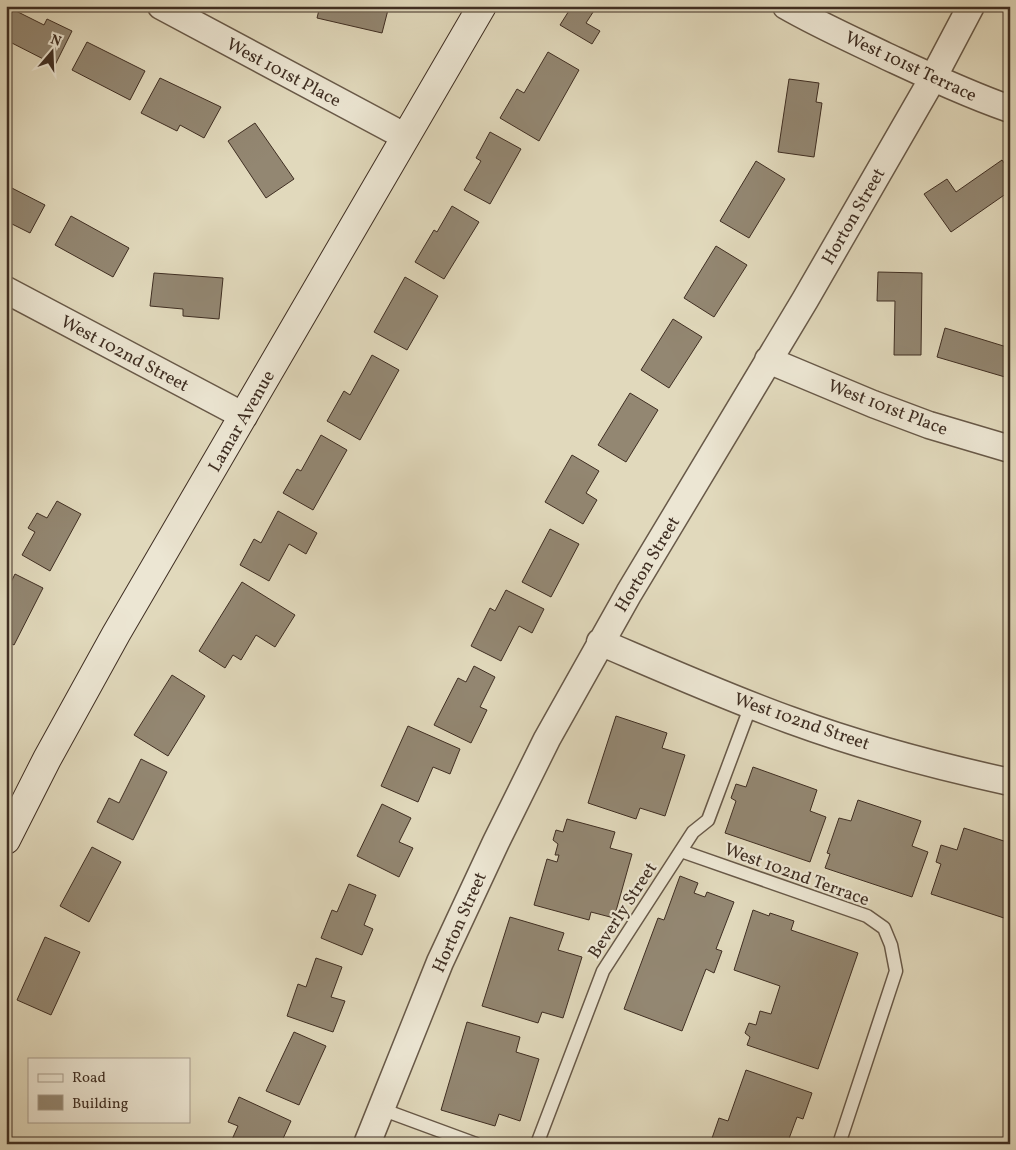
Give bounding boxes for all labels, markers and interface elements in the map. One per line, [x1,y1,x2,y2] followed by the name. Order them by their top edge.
[840,26,980,109] street label: West 101st Terrace
[28,28,78,78] north arrow
[48,30,64,52] text: N
[222,33,345,114] street label: West 101st Place
[816,164,892,270] street label: Horton Street
[56,310,193,399] street label: West 102nd Street
[203,366,282,477] street label: Lamar Avenue
[824,374,951,443] street label: West 101st Place
[610,512,687,617] street label: Horton Street
[730,687,873,757] street label: West 102nd Street
[721,838,872,913] street label: West 102nd Terrace
[583,858,664,964] street label: Beverly Street
[427,868,494,977] street label: Horton Street
[28,1058,190,1122] legend
[72,1068,106,1089] text: Road
[72,1094,129,1115] text: Building

